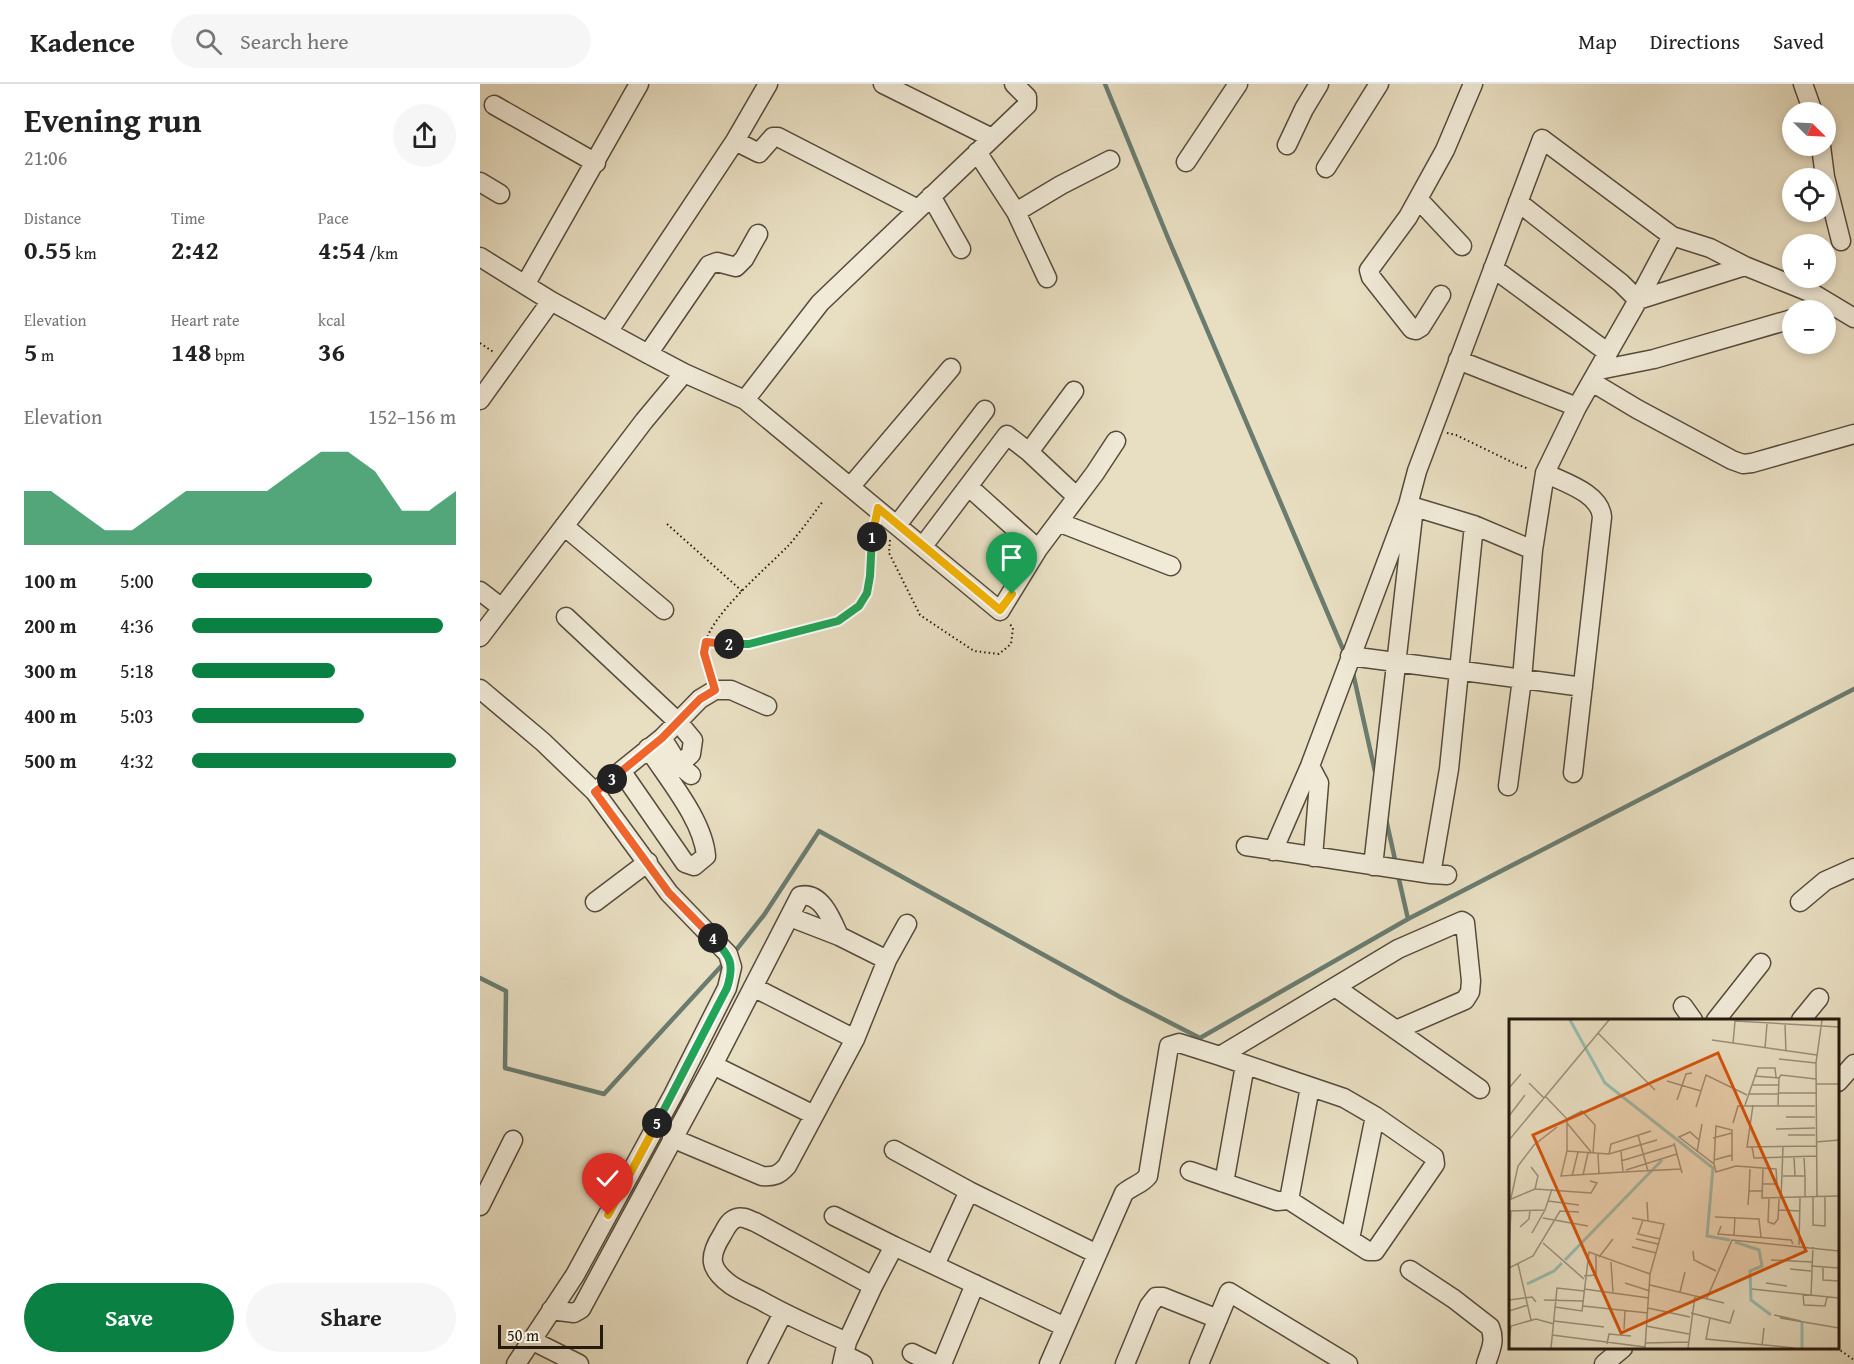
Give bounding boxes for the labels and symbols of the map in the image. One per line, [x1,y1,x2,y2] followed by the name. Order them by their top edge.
[1782,102,1836,156] north arrow
[857,522,887,552] pin: 1
[986,532,1037,594] pin
[714,629,744,659] pin: 2
[597,764,627,794] pin: 3
[698,923,728,953] pin: 4
[1509,1019,1839,1349] inset map
[642,1108,672,1138] pin: 5
[582,1153,633,1215] pin
[498,1322,603,1350] scale bar

